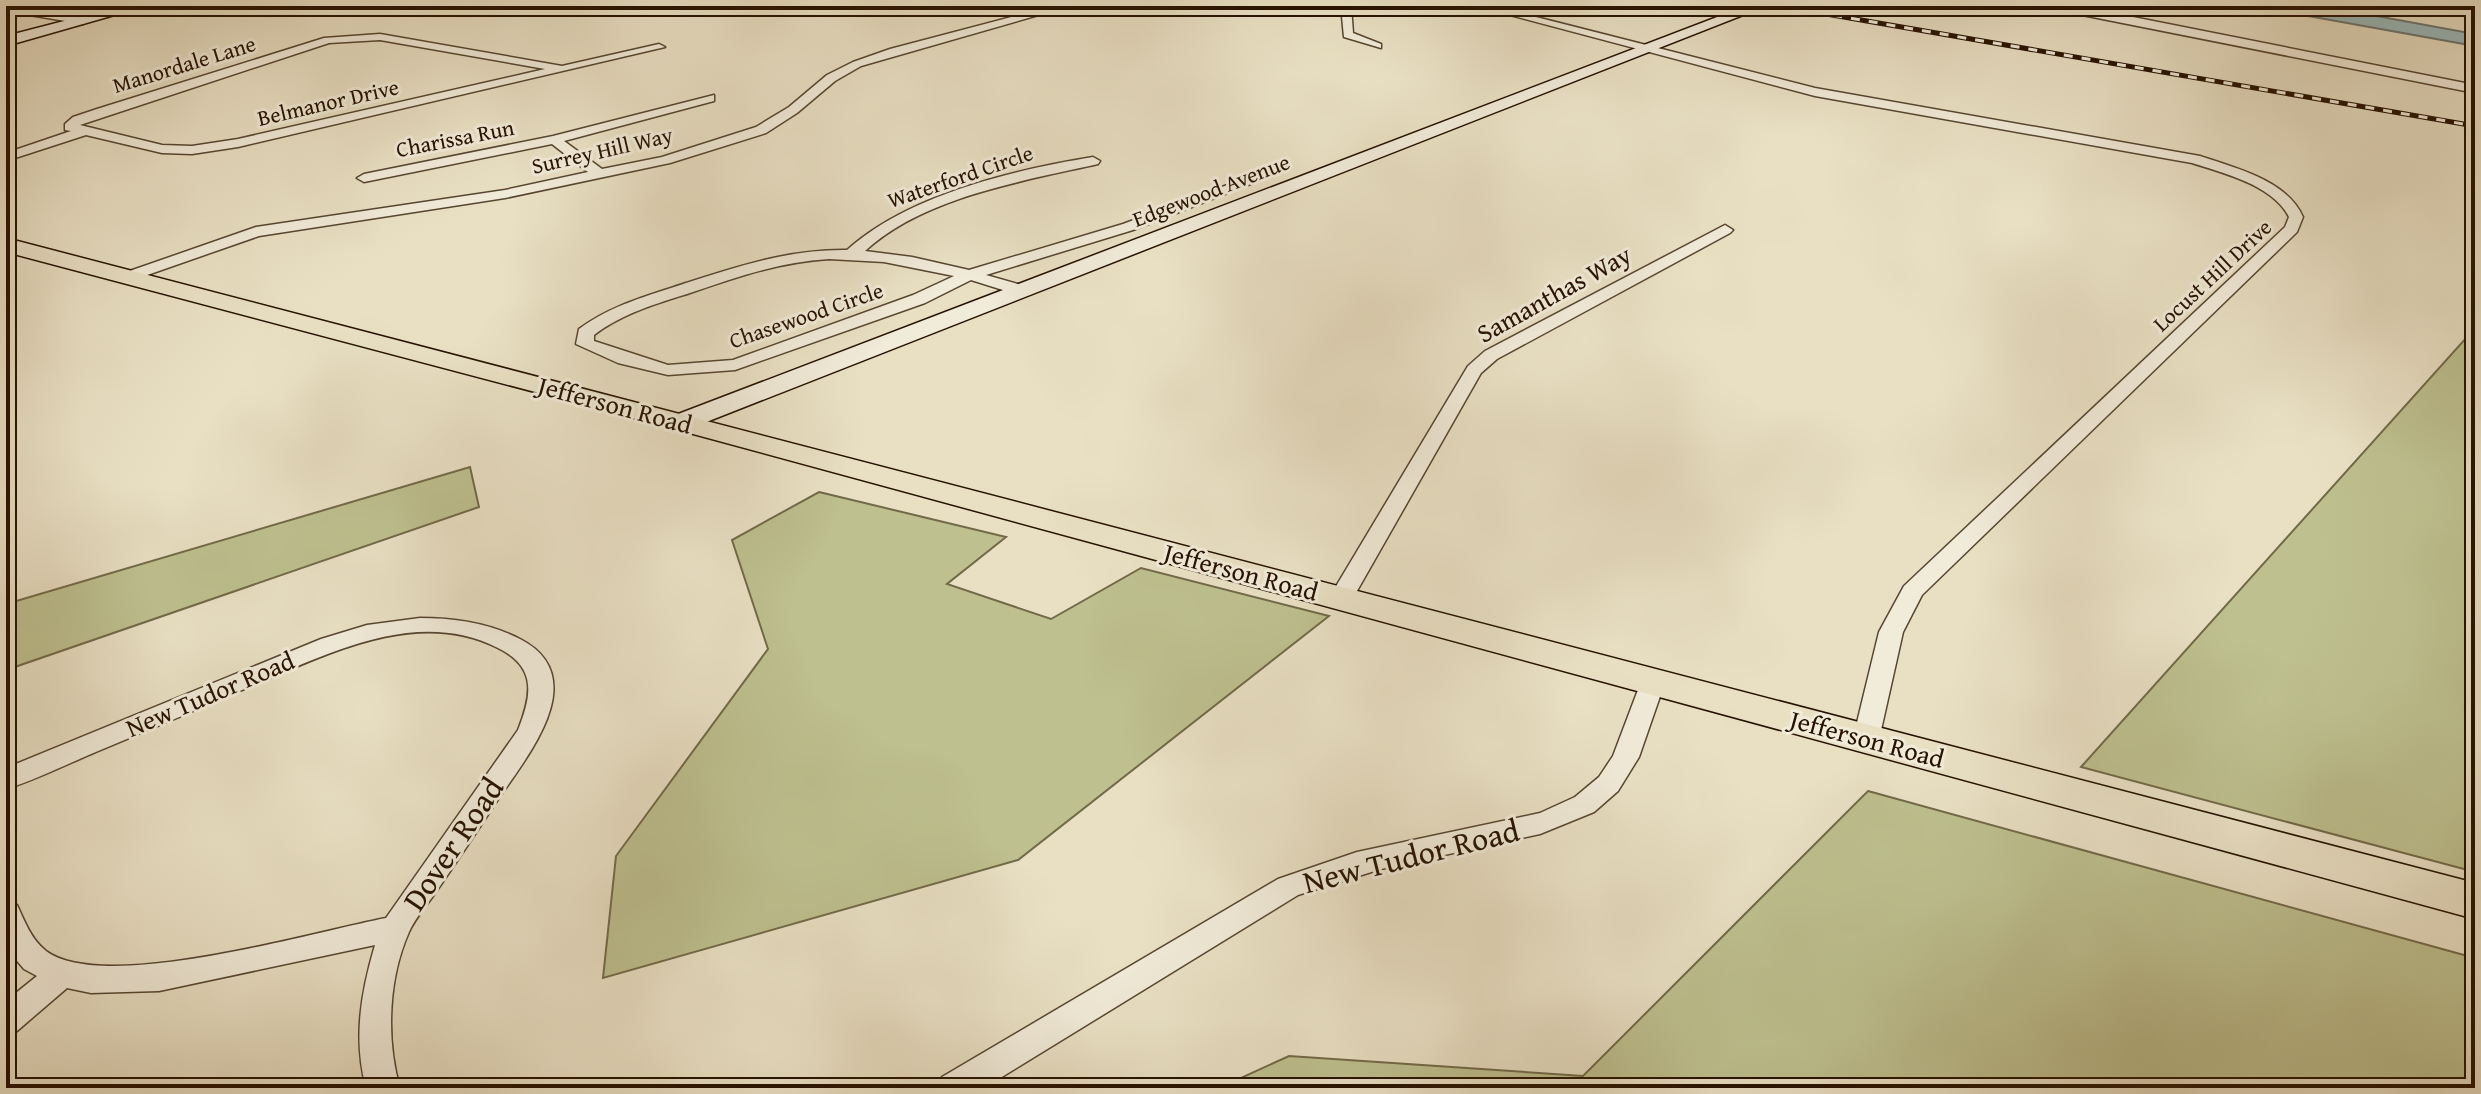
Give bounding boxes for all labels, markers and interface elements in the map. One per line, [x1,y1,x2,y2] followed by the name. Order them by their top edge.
[108,27,260,101] street label: Manordale Lane
[254,70,402,134] street label: Belmanor Drive
[393,111,517,165] street label: Charissa Run
[528,118,676,182] street label: Surrey Hill Way
[883,136,1037,216] street label: Waterford Circle
[1128,145,1294,235] street label: Edgewood Avenue
[2145,211,2279,339] street label: Locust Hill Drive
[1469,235,1638,352] street label: Samanthas Way
[725,274,887,356] street label: Chasewood Circle
[531,364,697,444] street label: Jefferson Road
[1157,531,1323,611] street label: Jefferson Road
[119,640,300,747] street label: New Tudor Road
[1783,698,1949,778] street label: Jefferson Road
[390,767,515,920] street label: Dover Road
[1298,806,1524,905] street label: New Tudor Road

